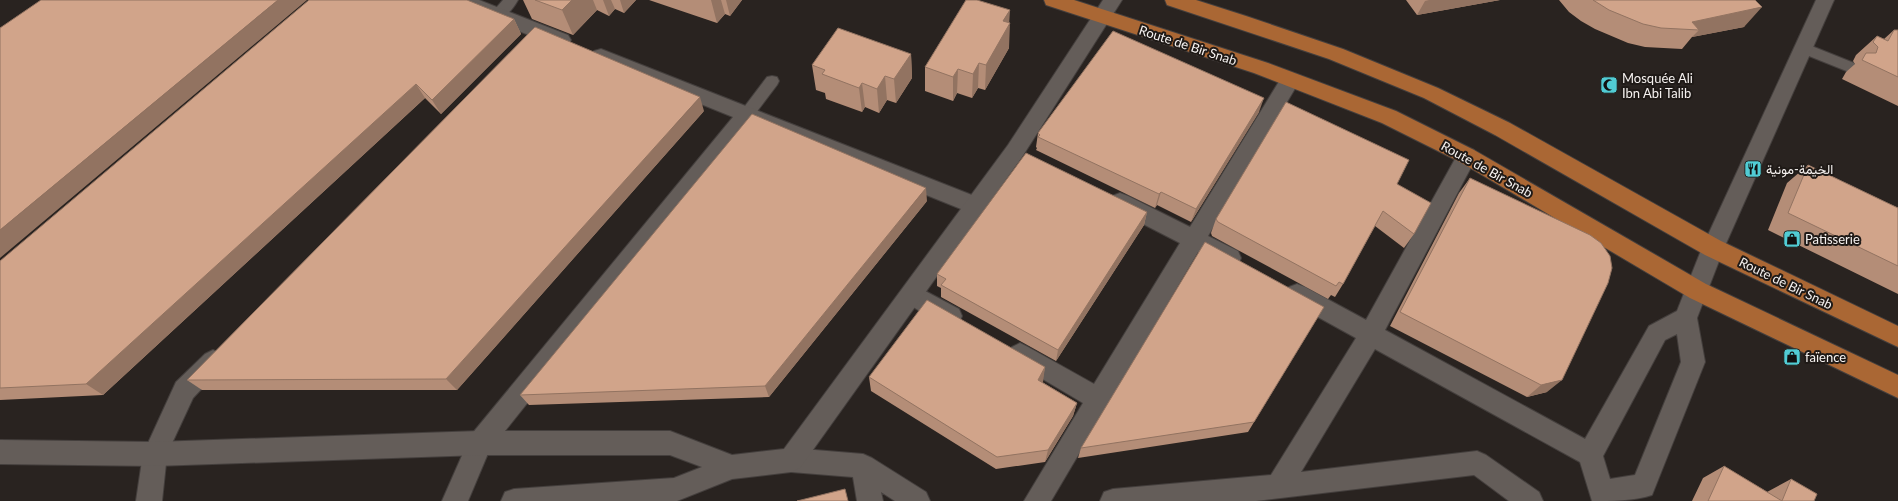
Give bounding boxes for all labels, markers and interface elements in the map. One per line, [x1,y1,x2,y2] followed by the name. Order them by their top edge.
[1137,22,1239,68] street label: Route de Bir Snab
[1622,70,1693,101] place label: Mosquée Ali Ibn Abi Talib
[1599,75,1619,95] mosque icon: Mosquée Ali Ibn Abi Talib
[1439,137,1535,201] street label: Route de Bir Snab
[1743,159,1763,179] restaurant icon: الخيمة-مونية
[1766,161,1833,178] place label: الخيمة-مونية
[1782,229,1802,249] shop icon: Patisserie
[1805,231,1860,247] place label: Patisserie
[1737,254,1835,312] street label: Route de Bir Snab
[1782,347,1802,367] shop icon: faïence
[1805,349,1846,365] place label: faïence

